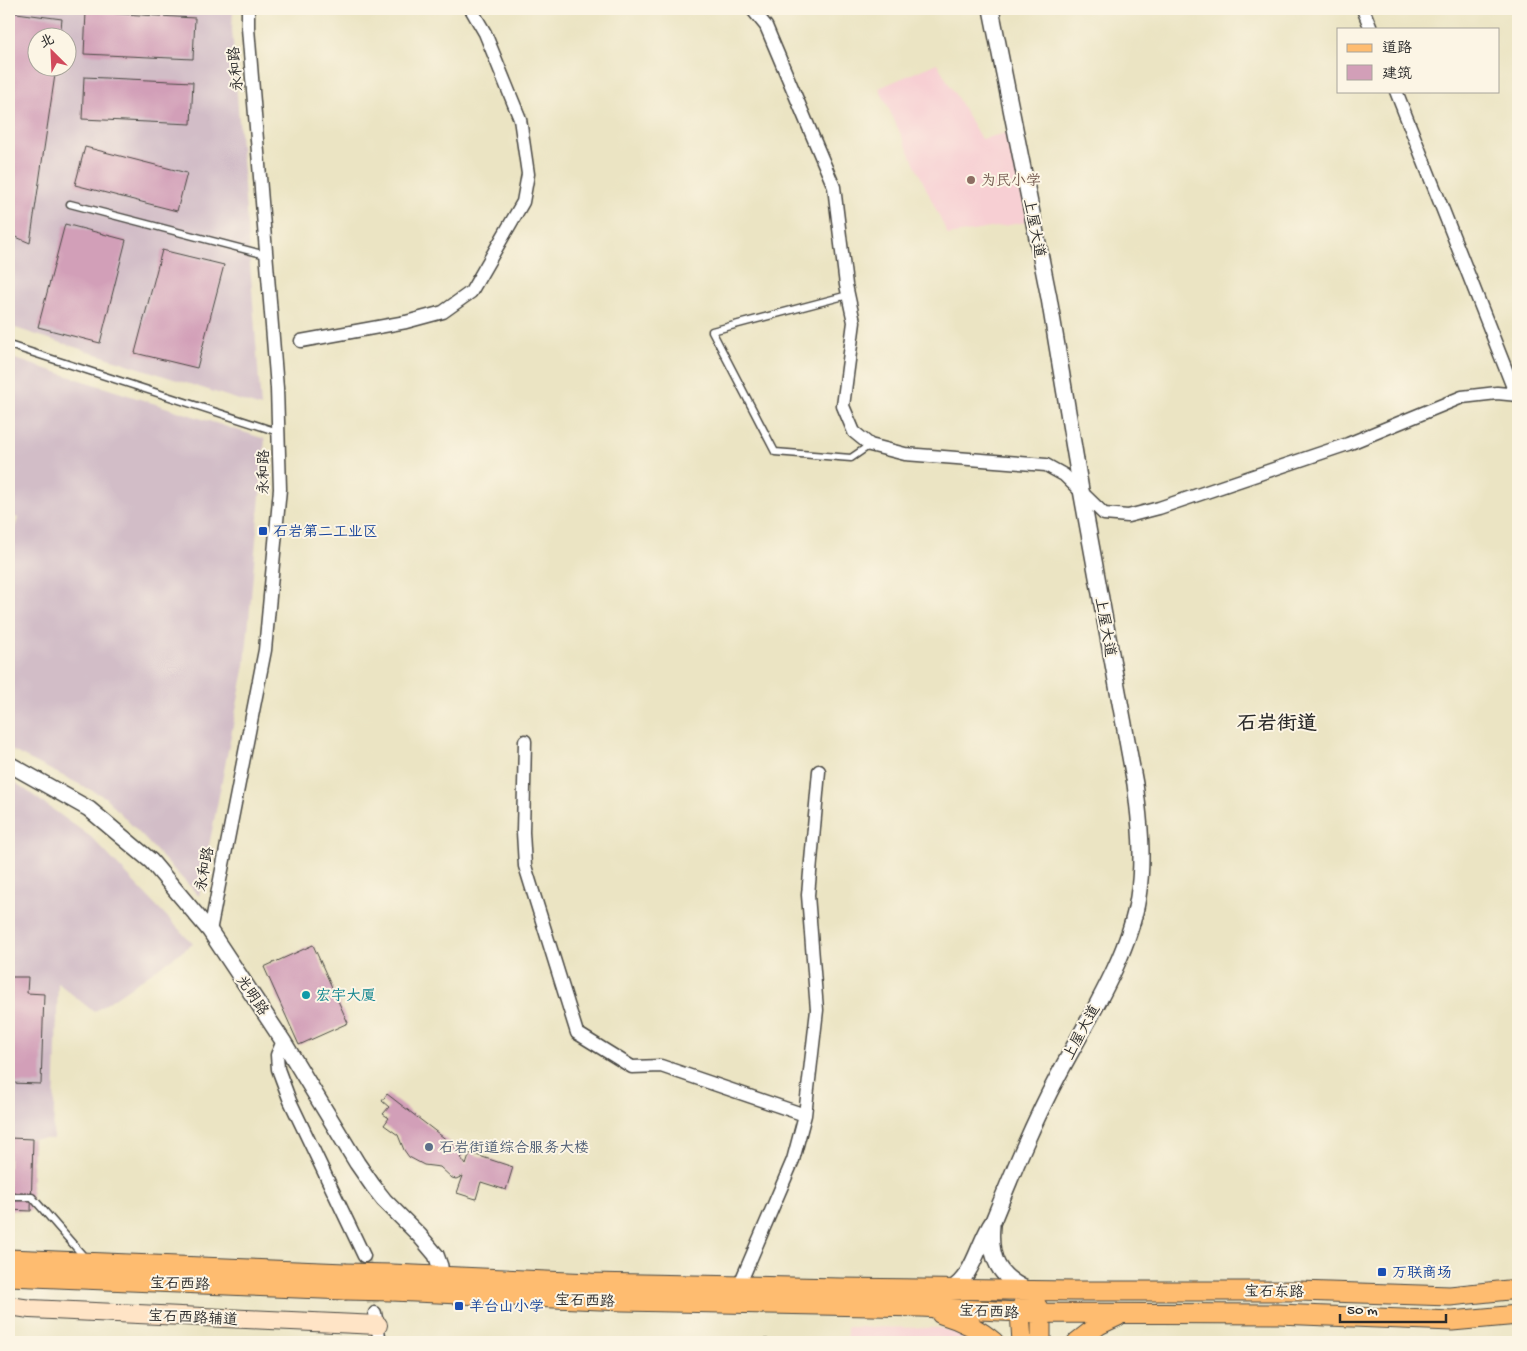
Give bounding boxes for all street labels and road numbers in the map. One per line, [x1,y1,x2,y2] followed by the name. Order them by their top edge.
[226,46,248,92] street label: 永和路
[1018,197,1048,260] street label: 上屋大道
[256,449,274,495] street label: 永和路
[1090,596,1118,658] street label: 上屋大道
[193,846,219,893] street label: 永和路
[231,972,271,1020] street label: 光明路
[1061,1002,1105,1064] street label: 上屋大道
[150,1275,210,1295] street label: 宝石西路
[1244,1283,1304,1303] street label: 宝石东路
[555,1292,615,1312] street label: 宝石西路
[958,1302,1019,1324] street label: 宝石西路
[147,1308,238,1330] street label: 宝石西路辅道

